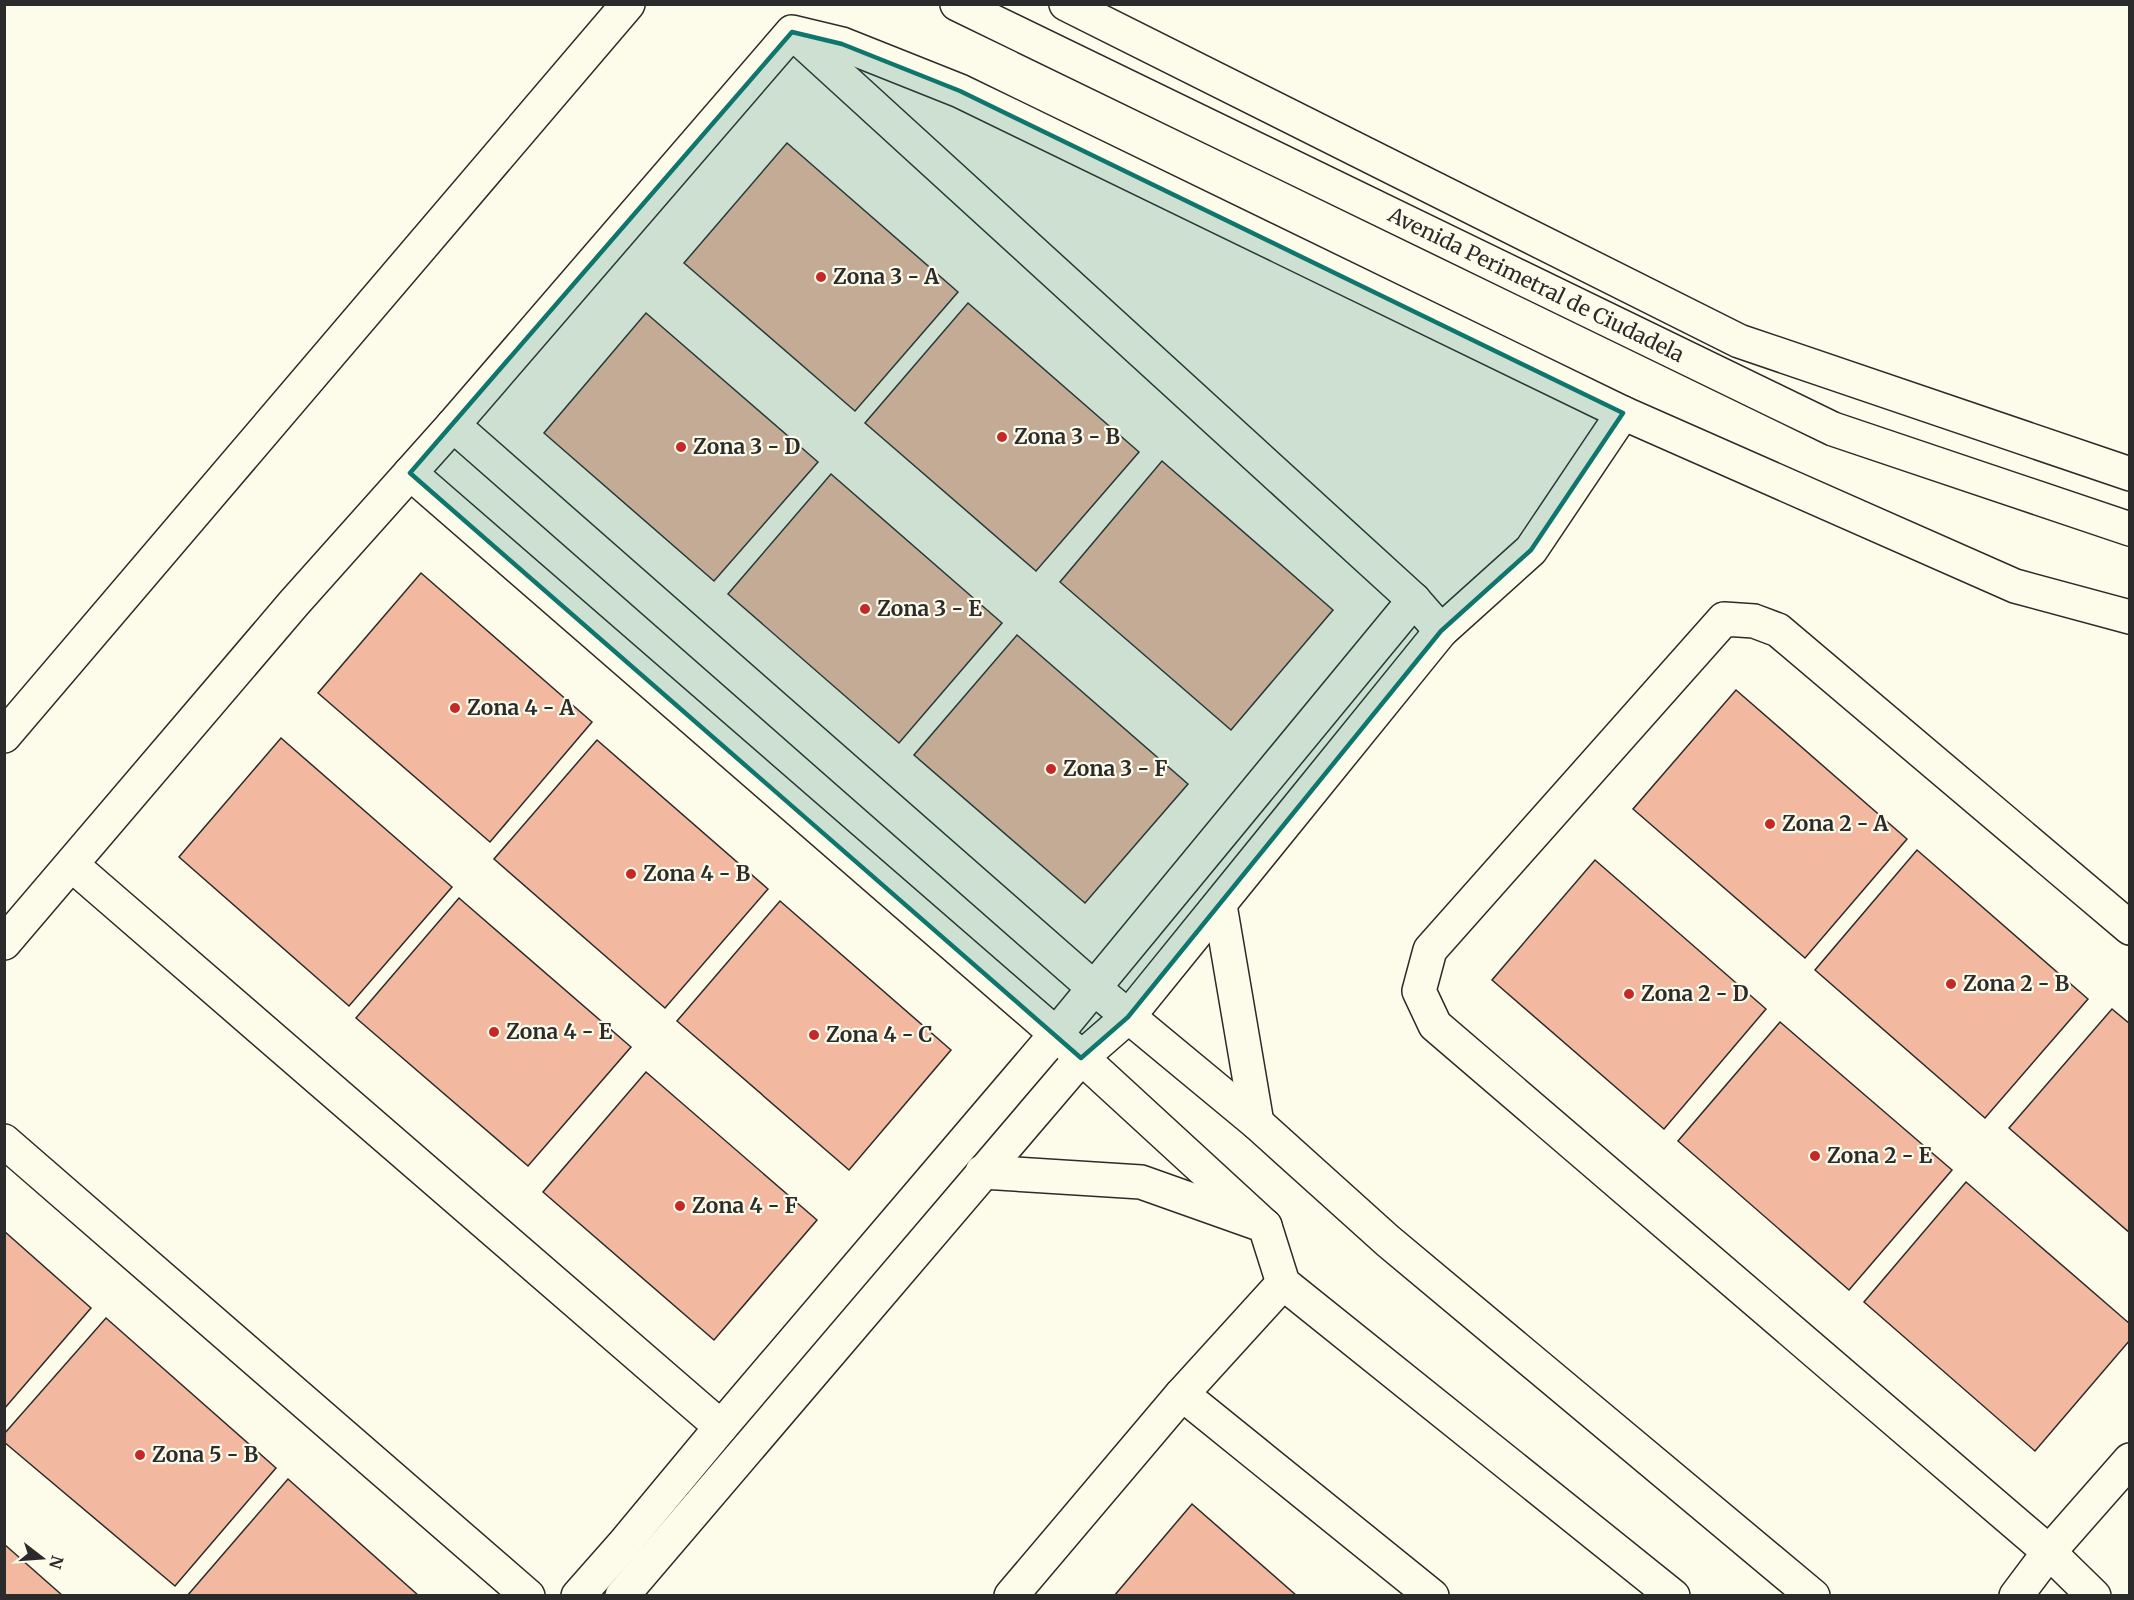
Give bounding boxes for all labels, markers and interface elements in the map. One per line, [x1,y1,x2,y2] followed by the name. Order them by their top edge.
[1383,201,1689,368] street label: Avenida Perimetral de Ciudadela
[833,263,940,290] place label: Zona 3 - A
[814,270,828,284] marker: Zona 3 - A
[1014,423,1120,450] place label: Zona 3 - B
[995,430,1009,444] marker: Zona 3 - B
[693,433,800,460] place label: Zona 3 - D
[674,440,688,454] marker: Zona 3 - D
[877,595,982,622] place label: Zona 3 - E
[858,602,872,616] marker: Zona 3 - E
[467,694,576,721] place label: Zona 4 - A
[448,701,462,715] marker: Zona 4 - A
[1063,755,1167,782] place label: Zona 3 - F
[1044,762,1058,776] marker: Zona 3 - F
[1782,810,1890,837] place label: Zona 2 - A
[1763,817,1777,831] marker: Zona 2 - A
[643,860,751,887] place label: Zona 4 - B
[624,867,638,881] marker: Zona 4 - B
[1963,970,2070,997] place label: Zona 2 - B
[1944,977,1958,991] marker: Zona 2 - B
[1641,980,1749,1007] place label: Zona 2 - D
[1622,987,1636,1001] marker: Zona 2 - D
[506,1018,613,1045] place label: Zona 4 - E
[826,1021,933,1048] place label: Zona 4 - C
[487,1025,501,1039] marker: Zona 4 - E
[807,1028,821,1042] marker: Zona 4 - C
[1827,1142,1933,1169] place label: Zona 2 - E
[1808,1149,1822,1163] marker: Zona 2 - E
[692,1192,798,1219] place label: Zona 4 - F
[673,1199,687,1213] marker: Zona 4 - F
[152,1441,259,1468] place label: Zona 5 - B
[133,1448,147,1462] marker: Zona 5 - B
[12,1528,72,1588] north arrow
[45,1553,68,1572] text: N

